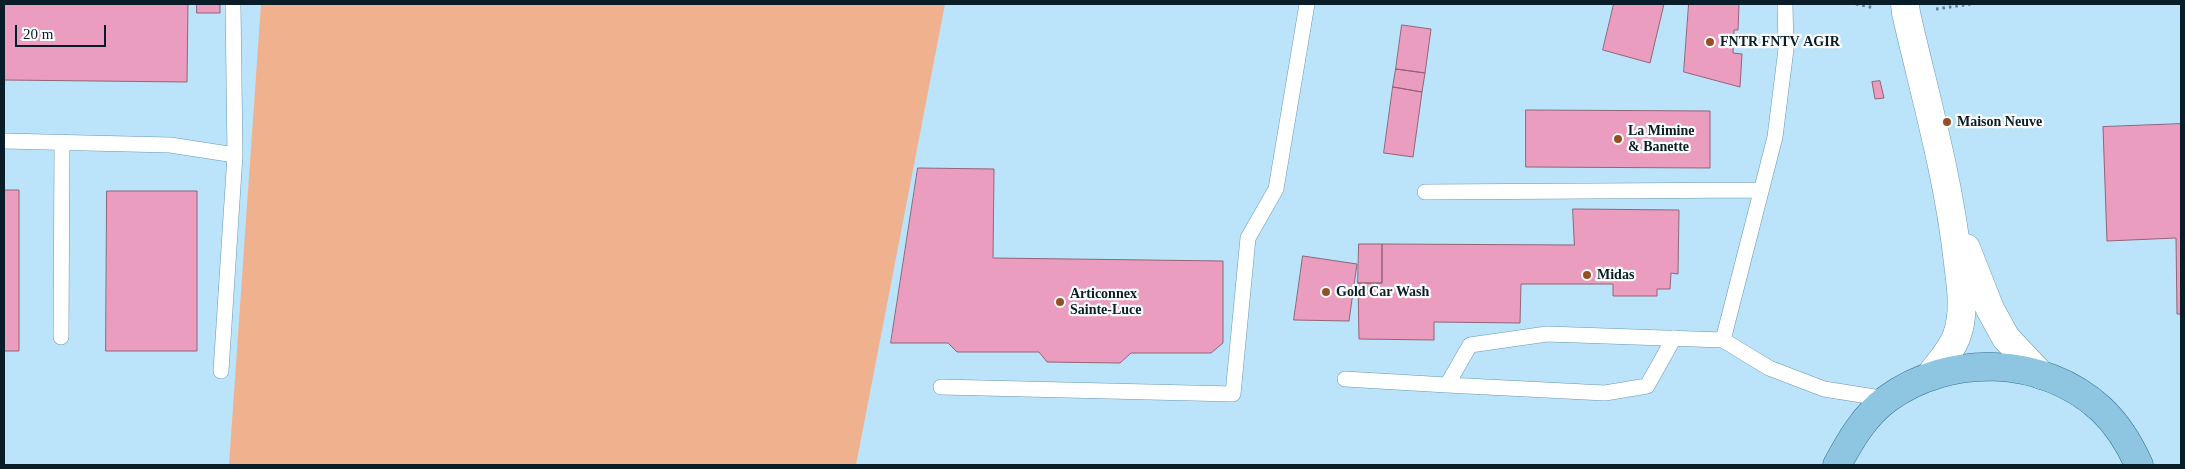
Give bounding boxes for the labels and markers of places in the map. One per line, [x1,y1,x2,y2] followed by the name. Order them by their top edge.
[1720,34,1840,50] place label: FNTR FNTV AGIR
[1704,36,1716,48] marker: FNTR FNTV AGIR
[1957,114,2042,130] place label: Maison Neuve
[1941,116,1953,128] marker: Maison Neuve
[1628,123,1694,156] place label: La Mimine & Banette
[1612,133,1624,145] marker: La Mimine & Banette
[1597,267,1634,283] place label: Midas
[1581,269,1593,281] marker: Midas
[1336,284,1429,300] place label: Gold Car Wash
[1070,286,1142,318] place label: Articonnex Sainte-Luce
[1320,286,1332,298] marker: Gold Car Wash
[1054,296,1066,308] marker: Articonnex Sainte-Luce

